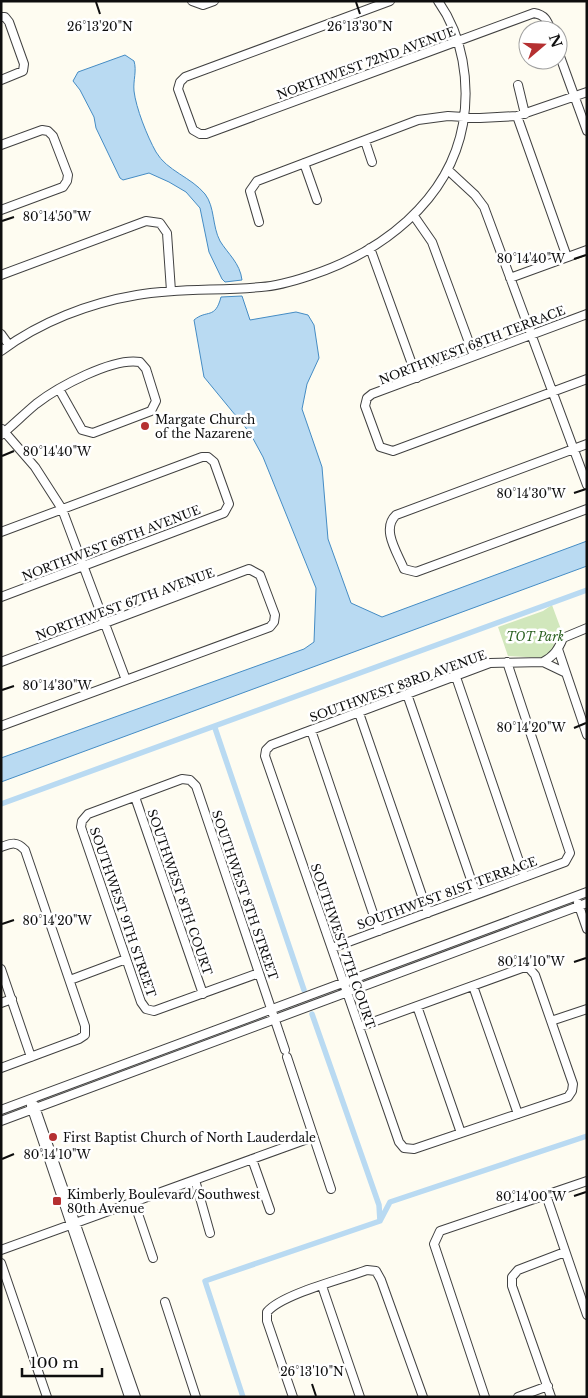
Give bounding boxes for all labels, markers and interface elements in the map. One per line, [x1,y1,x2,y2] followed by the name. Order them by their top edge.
[67,19,133,34] text: 26°13'20"N
[327,19,393,34] text: 26°13'30"N
[518,20,568,70] north arrow
[275,24,458,102] street label: NORTHWEST 72ND AVENUE
[545,32,566,50] text: N
[23,209,92,224] text: 80°14'50"W
[497,251,566,266] text: 80°14'40"W
[377,302,568,388] street label: NORTHWEST 68TH TERRACE
[155,412,255,441] place label: Margate Church of the Nazarene
[139,420,151,432] marker: Margate Church of the Nazarene
[23,444,92,459] text: 80°14'40"W
[496,486,566,501] text: 80°14'30"W
[20,502,203,584] street label: NORTHWEST 68TH AVENUE
[34,565,217,643] street label: NORTHWEST 67TH AVENUE
[506,629,564,644] park label: TOT Park
[307,647,489,725] street label: SOUTHWEST 83RD AVENUE
[22,678,92,693] text: 80°14'30"W
[496,720,566,735] text: 80°14'20"W
[144,807,216,977] street label: SOUTHWEST 8TH COURT
[209,808,281,982] street label: SOUTHWEST 8TH STREET
[87,825,159,999] street label: SOUTHWEST 9TH STREET
[355,853,539,933] street label: SOUTHWEST 81ST TERRACE
[308,861,378,1031] street label: SOUTHWEST 7TH COURT
[22,913,92,928] text: 80°14'20"W
[497,954,565,969] text: 80°14'10"W
[63,1130,316,1145] place label: First Baptist Church of North Lauderdale
[47,1131,59,1143] marker: First Baptist Church of North Lauderdale
[23,1147,91,1162] text: 80°14'10"W
[67,1187,261,1216] place label: Kimberly Boulevard/Southwest 80th Avenue
[496,1189,567,1204] text: 80°14'00"W
[51,1195,63,1207] marker: Kimberly Boulevard/Southwest 80th Avenue
[22,1346,102,1378] scale bar
[30,1353,79,1372] text: 100 m
[280,1364,344,1379] text: 26°13'10"N

